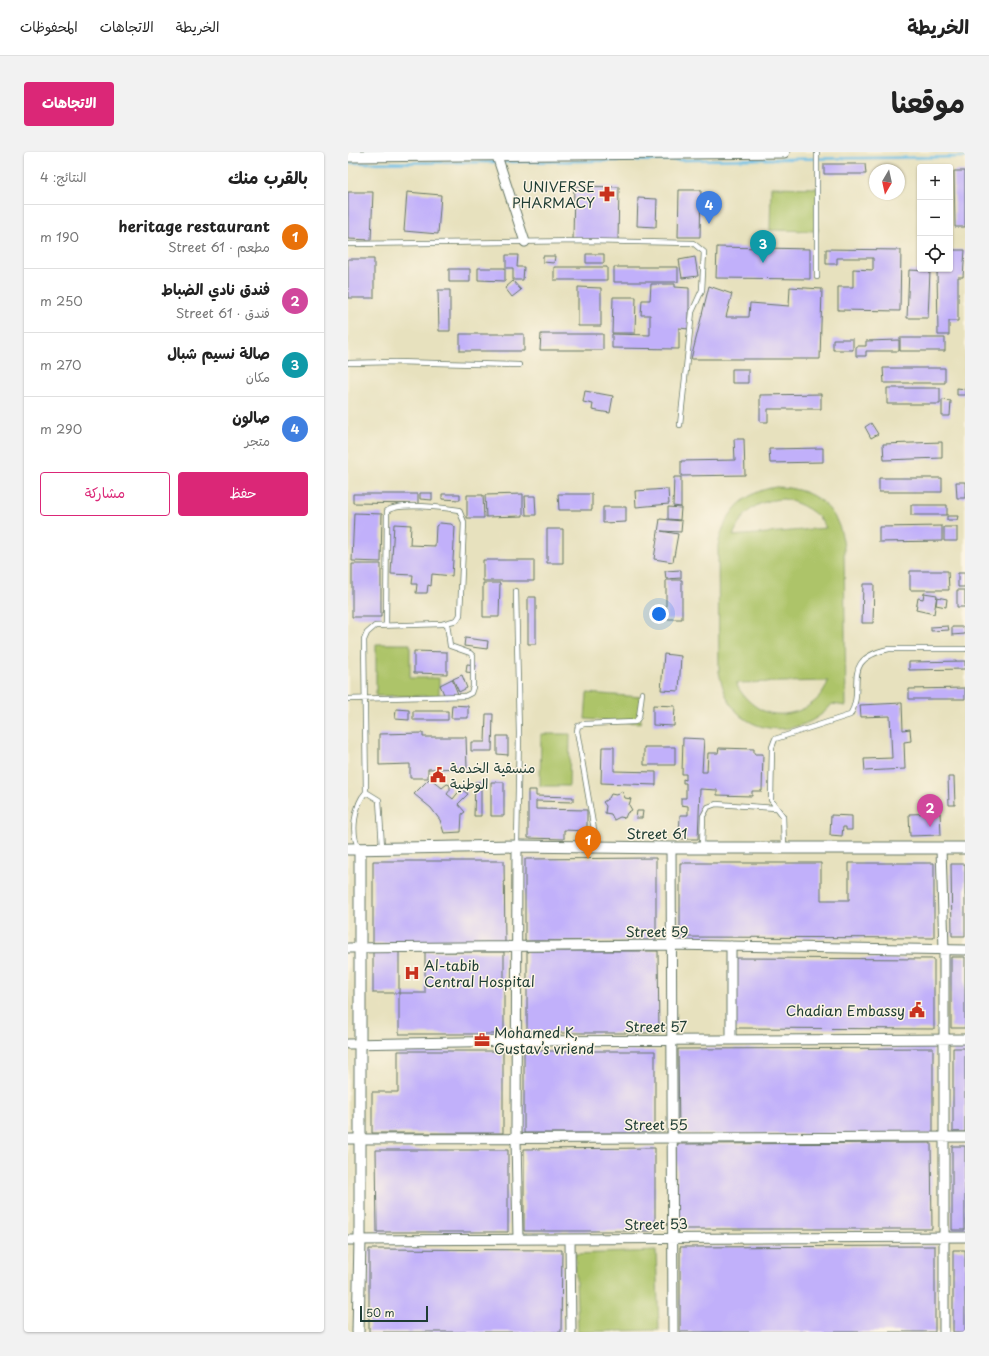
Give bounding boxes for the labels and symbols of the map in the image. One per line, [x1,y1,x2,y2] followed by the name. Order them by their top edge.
[869,164,905,200] north arrow
[512,176,595,213] place label: UNIVERSE PHARMACY
[598,185,616,203] pharmacy icon: UNIVERSE PHARMACY
[696,191,722,224] pin: 4
[750,230,776,263] pin: 3
[649,604,669,624] your location
[450,757,535,794] place label: منسقية الخدمة الوطنية
[429,766,447,784] public building icon: منسقية الخدمة الوطنية
[917,794,943,827] pin: 2
[626,823,688,844] street label: Street 61
[575,826,601,859] pin: 1
[626,921,688,942] street label: Street 59
[424,955,535,992] place label: Al-tabib Central Hospital
[403,964,421,982] hospital icon: Al-tabib Central Hospital
[786,1000,905,1021] place label: Chadian Embassy
[908,1001,926,1019] public building icon: Chadian Embassy
[625,1016,687,1037] street label: Street 57
[494,1022,594,1059] place label: Mohamed K, Gustav’s vriend
[473,1031,491,1049] office icon: Mohamed K, Gustav’s vriend
[624,1114,688,1135] street label: Street 55
[624,1213,688,1235] street label: Street 53
[360,1304,428,1323] scale bar

